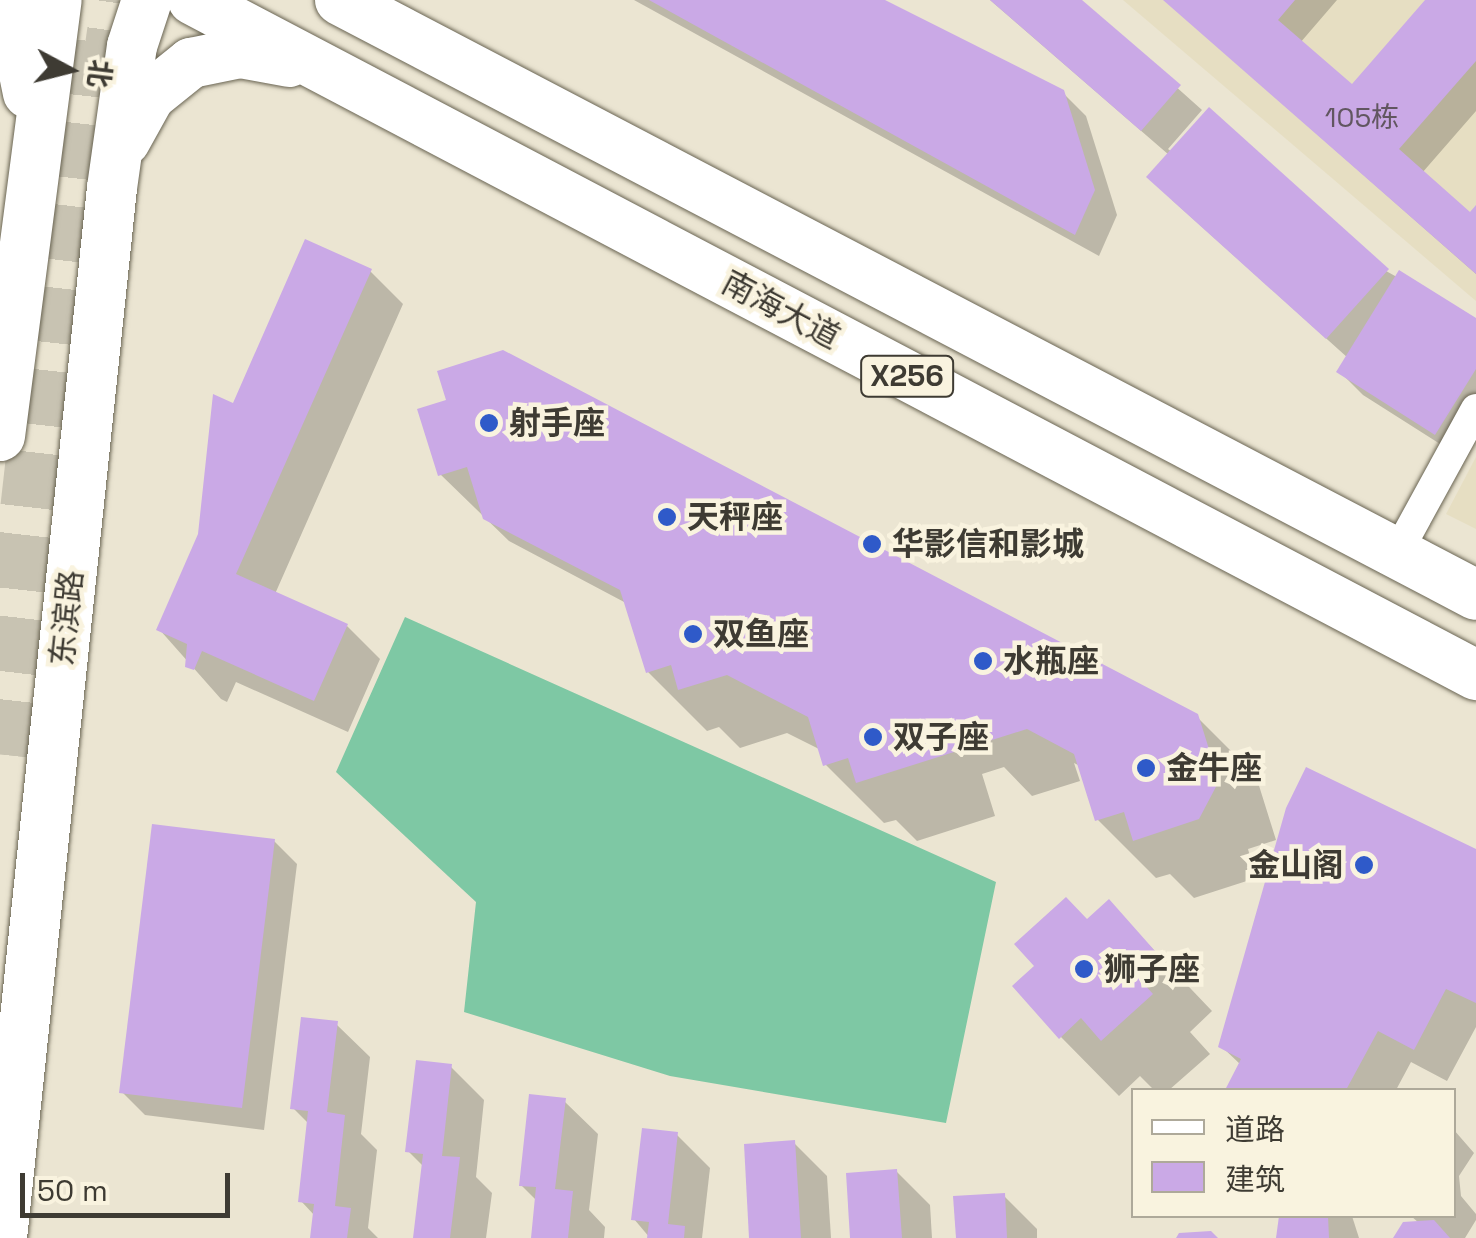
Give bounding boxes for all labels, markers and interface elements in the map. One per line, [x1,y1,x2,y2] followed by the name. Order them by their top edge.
[20,20,120,120] north arrow
[80,58,119,90] text: 北
[1325,100,1399,134] house number: 105栋
[715,263,847,357] street label: 南海大道
[860,351,954,401] road number: X256
[509,404,605,442] place label: 射手座
[478,412,500,434] marker: 射手座
[687,498,783,536] place label: 天秤座
[656,506,678,528] marker: 天秤座
[892,525,1084,563] place label: 华影信和影城
[861,533,883,555] marker: 华影信和影城
[43,568,91,668] street label: 东滨路
[713,615,809,653] place label: 双鱼座
[682,623,704,645] marker: 双鱼座
[1003,642,1099,680] place label: 水瓶座
[972,650,994,672] marker: 水瓶座
[893,718,989,756] place label: 双子座
[862,726,884,748] marker: 双子座
[1166,749,1262,787] place label: 金牛座
[1135,757,1157,779] marker: 金牛座
[1248,846,1344,884] place label: 金山阁
[1353,854,1375,876] marker: 金山阁
[1104,950,1200,988] place label: 狮子座
[1073,958,1095,980] marker: 狮子座
[1131,1088,1456,1218] legend
[1225,1110,1285,1149] text: 道路
[25,1153,235,1215] scale bar
[1225,1160,1285,1199] text: 建筑
[37,1171,108,1210] text: 50 m

